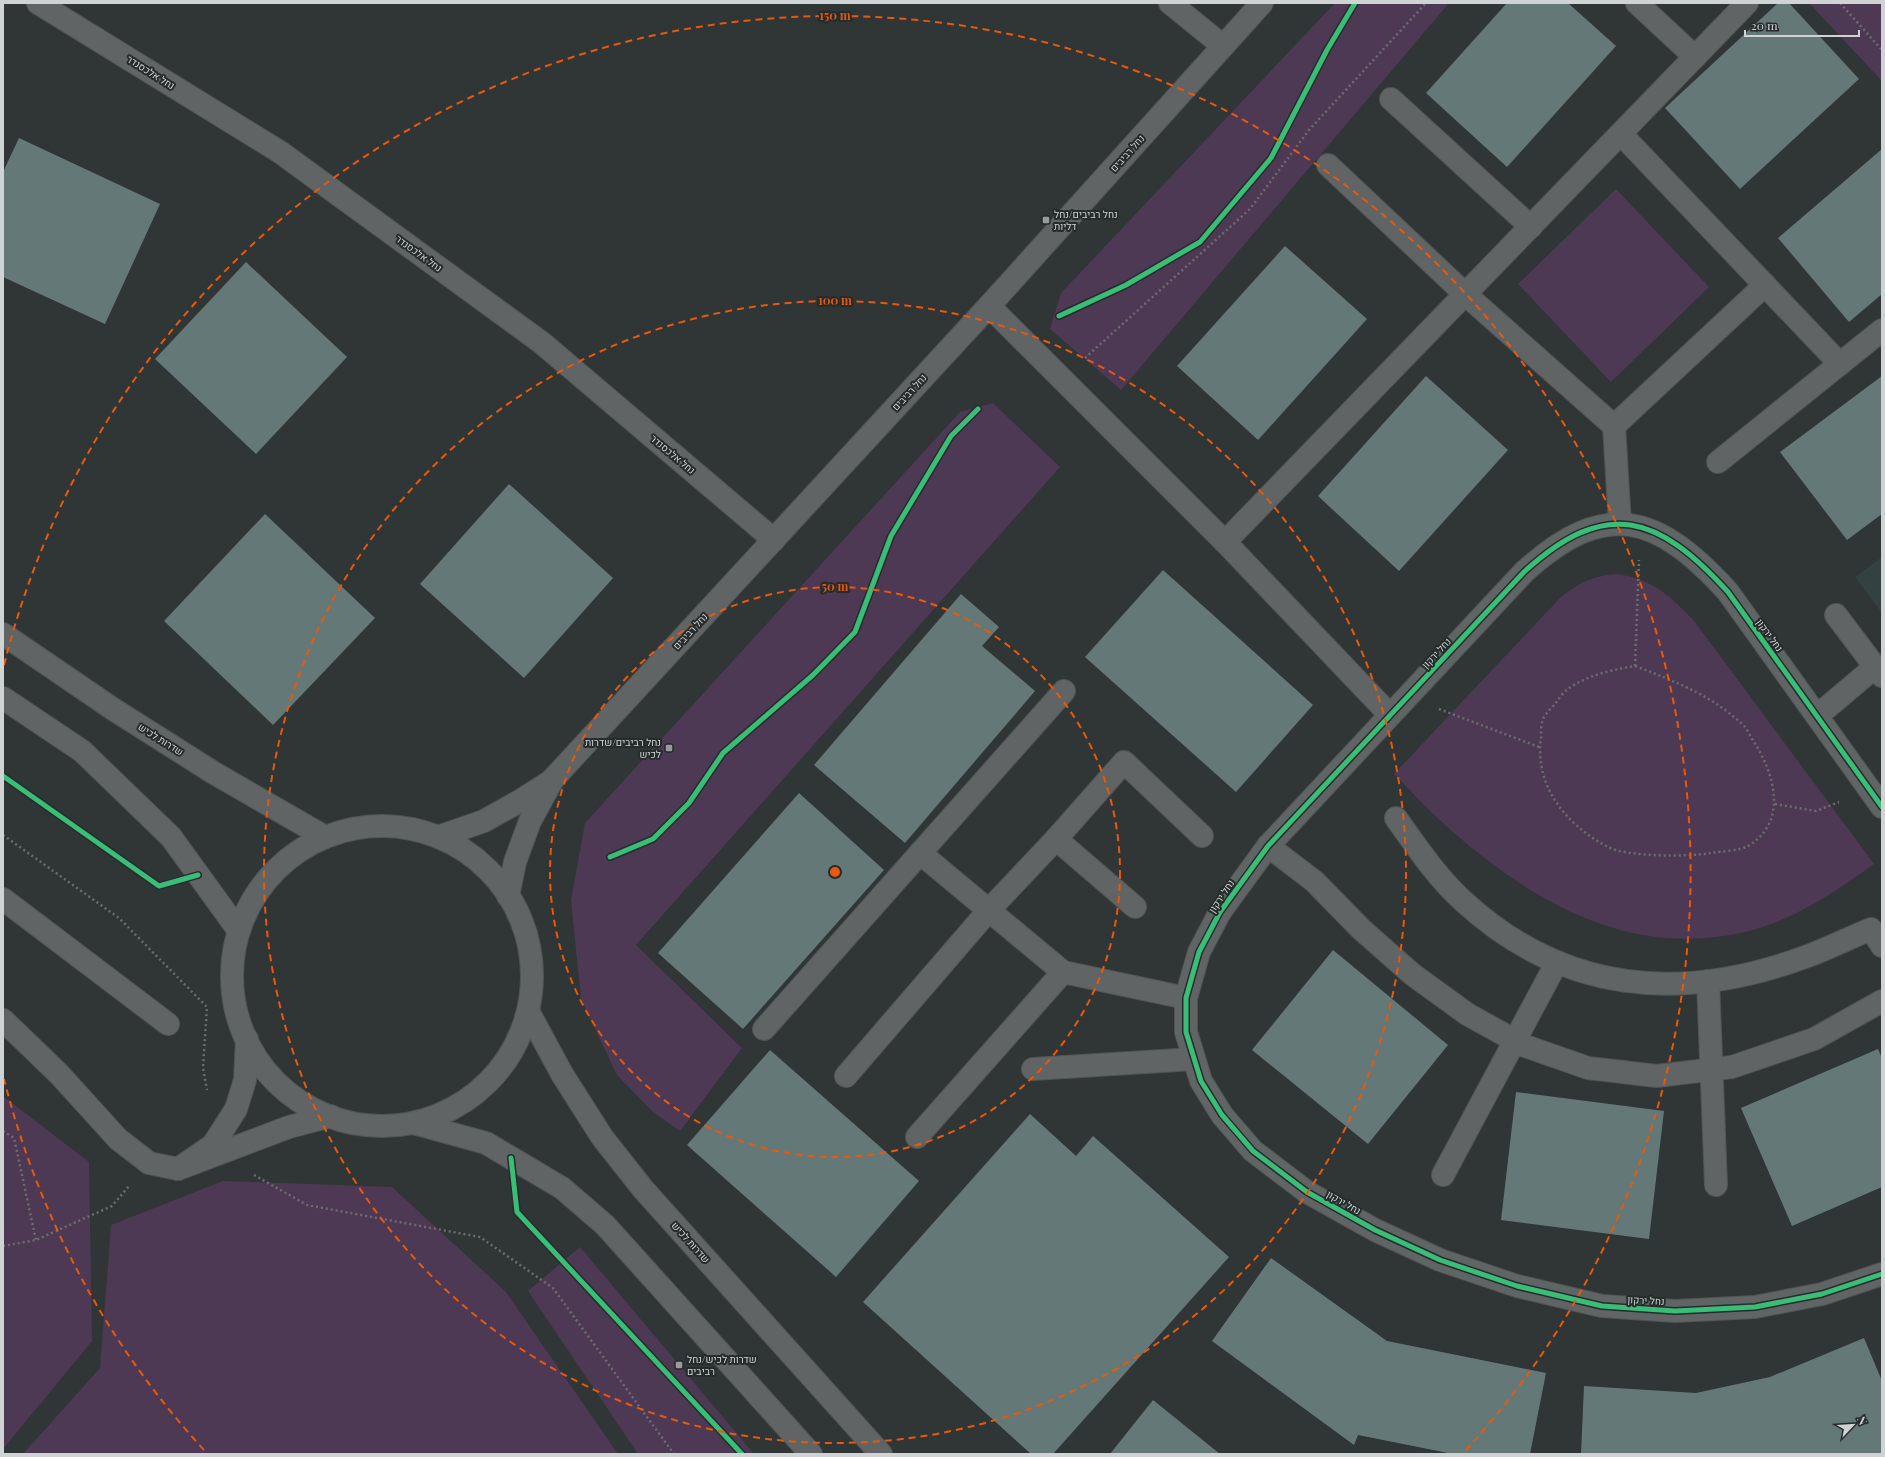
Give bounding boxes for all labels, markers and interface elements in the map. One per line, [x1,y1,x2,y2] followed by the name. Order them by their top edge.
[819,7,851,23] text: 150 m
[1745,12,1859,38] scale bar
[1751,17,1778,33] text: 20 m
[124,52,178,92] street label: נחל אלכסנדר
[1107,132,1147,174] street label: נחל רביבים
[1054,207,1118,233] place label: נחל רביבים/נחל דליות
[1041,215,1051,225] marker: נחל רביבים/נחל דליות
[393,231,445,275] street label: נחל אלכסנדר
[818,292,852,308] text: 100 m
[888,371,930,413] street label: נחל רביבים
[648,431,698,477] street label: נחל אלכסנדר
[822,578,849,594] text: 50 m
[669,610,711,652] street label: נחל רביבים
[1753,616,1787,654] street label: נחל ירקון
[1418,635,1454,671] street label: נחל ירקון
[136,719,186,759] street label: שדרות לכיש
[585,735,661,761] place label: נחל רביבים/שדרות לכיש
[664,743,674,753] marker: נחל רביבים/שדרות לכיש
[828,865,842,879] centre of rings
[1205,877,1237,915] street label: נחל ירקון
[1324,1187,1364,1217] street label: נחל ירקון
[669,1218,713,1266] street label: שדרות לכיש
[1627,1292,1665,1308] street label: נחל ירקון
[687,1352,757,1378] place label: שדרות לכיש/נחל רביבים
[674,1360,684,1370] marker: שדרות לכיש/נחל רביבים
[1833,1405,1873,1445] north arrow
[1854,1414,1871,1427] text: N

